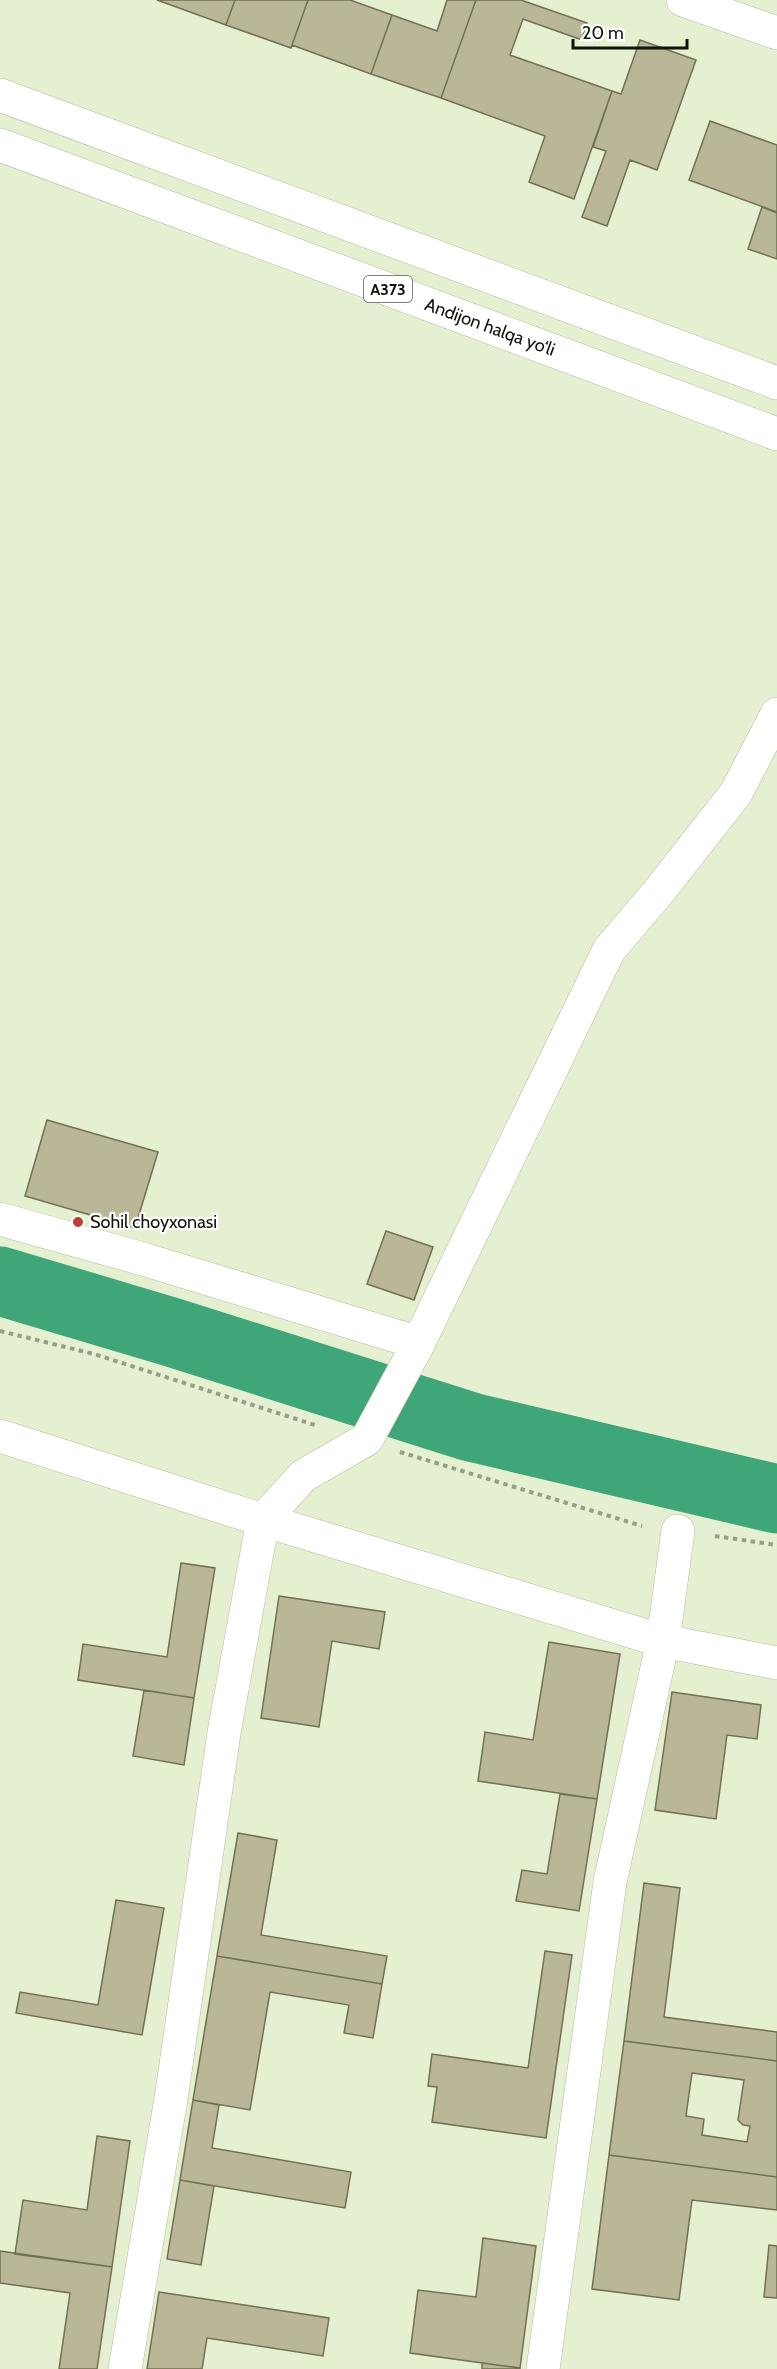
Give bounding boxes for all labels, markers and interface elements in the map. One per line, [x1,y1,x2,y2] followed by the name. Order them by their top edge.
[573,12,687,50] scale bar
[582,22,624,44] text: 20 m
[364,276,412,302] road number: A373
[422,293,558,361] street label: Andijon halqa yo‘li
[90,1211,217,1233] place label: Sohil choyxonasi
[71,1215,85,1229] marker: Sohil choyxonasi

